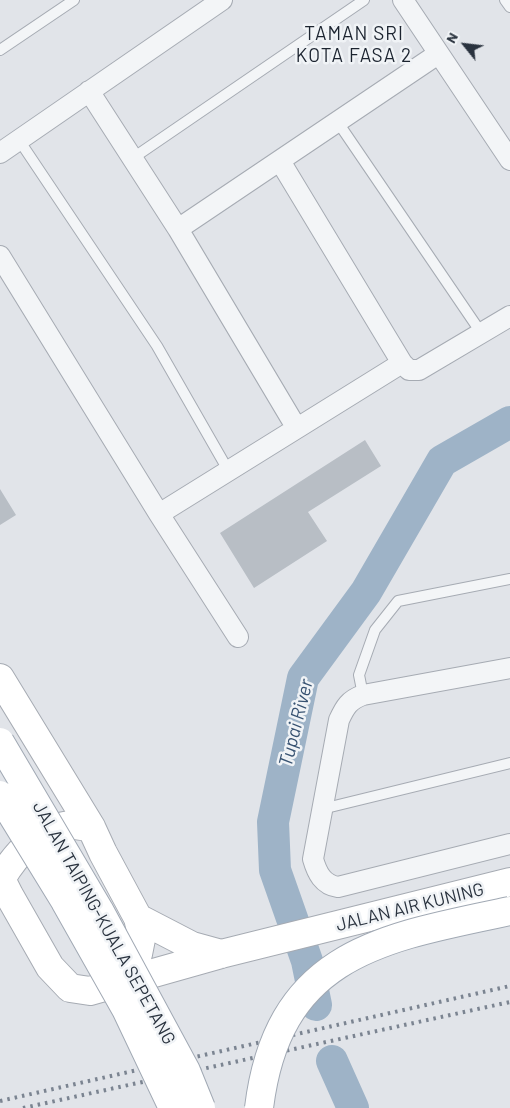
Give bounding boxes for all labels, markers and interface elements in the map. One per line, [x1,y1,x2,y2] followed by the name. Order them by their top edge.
[440,20,490,70] north arrow
[294,23,414,67] district label: TAMAN SRI KOTA FASA 2
[442,29,461,46] text: N
[274,677,318,769] water label: Tupai River
[28,798,180,1048] street label: JALAN TAIPING-KUALA SEPETANG
[334,878,486,936] street label: JALAN AIR KUNING

